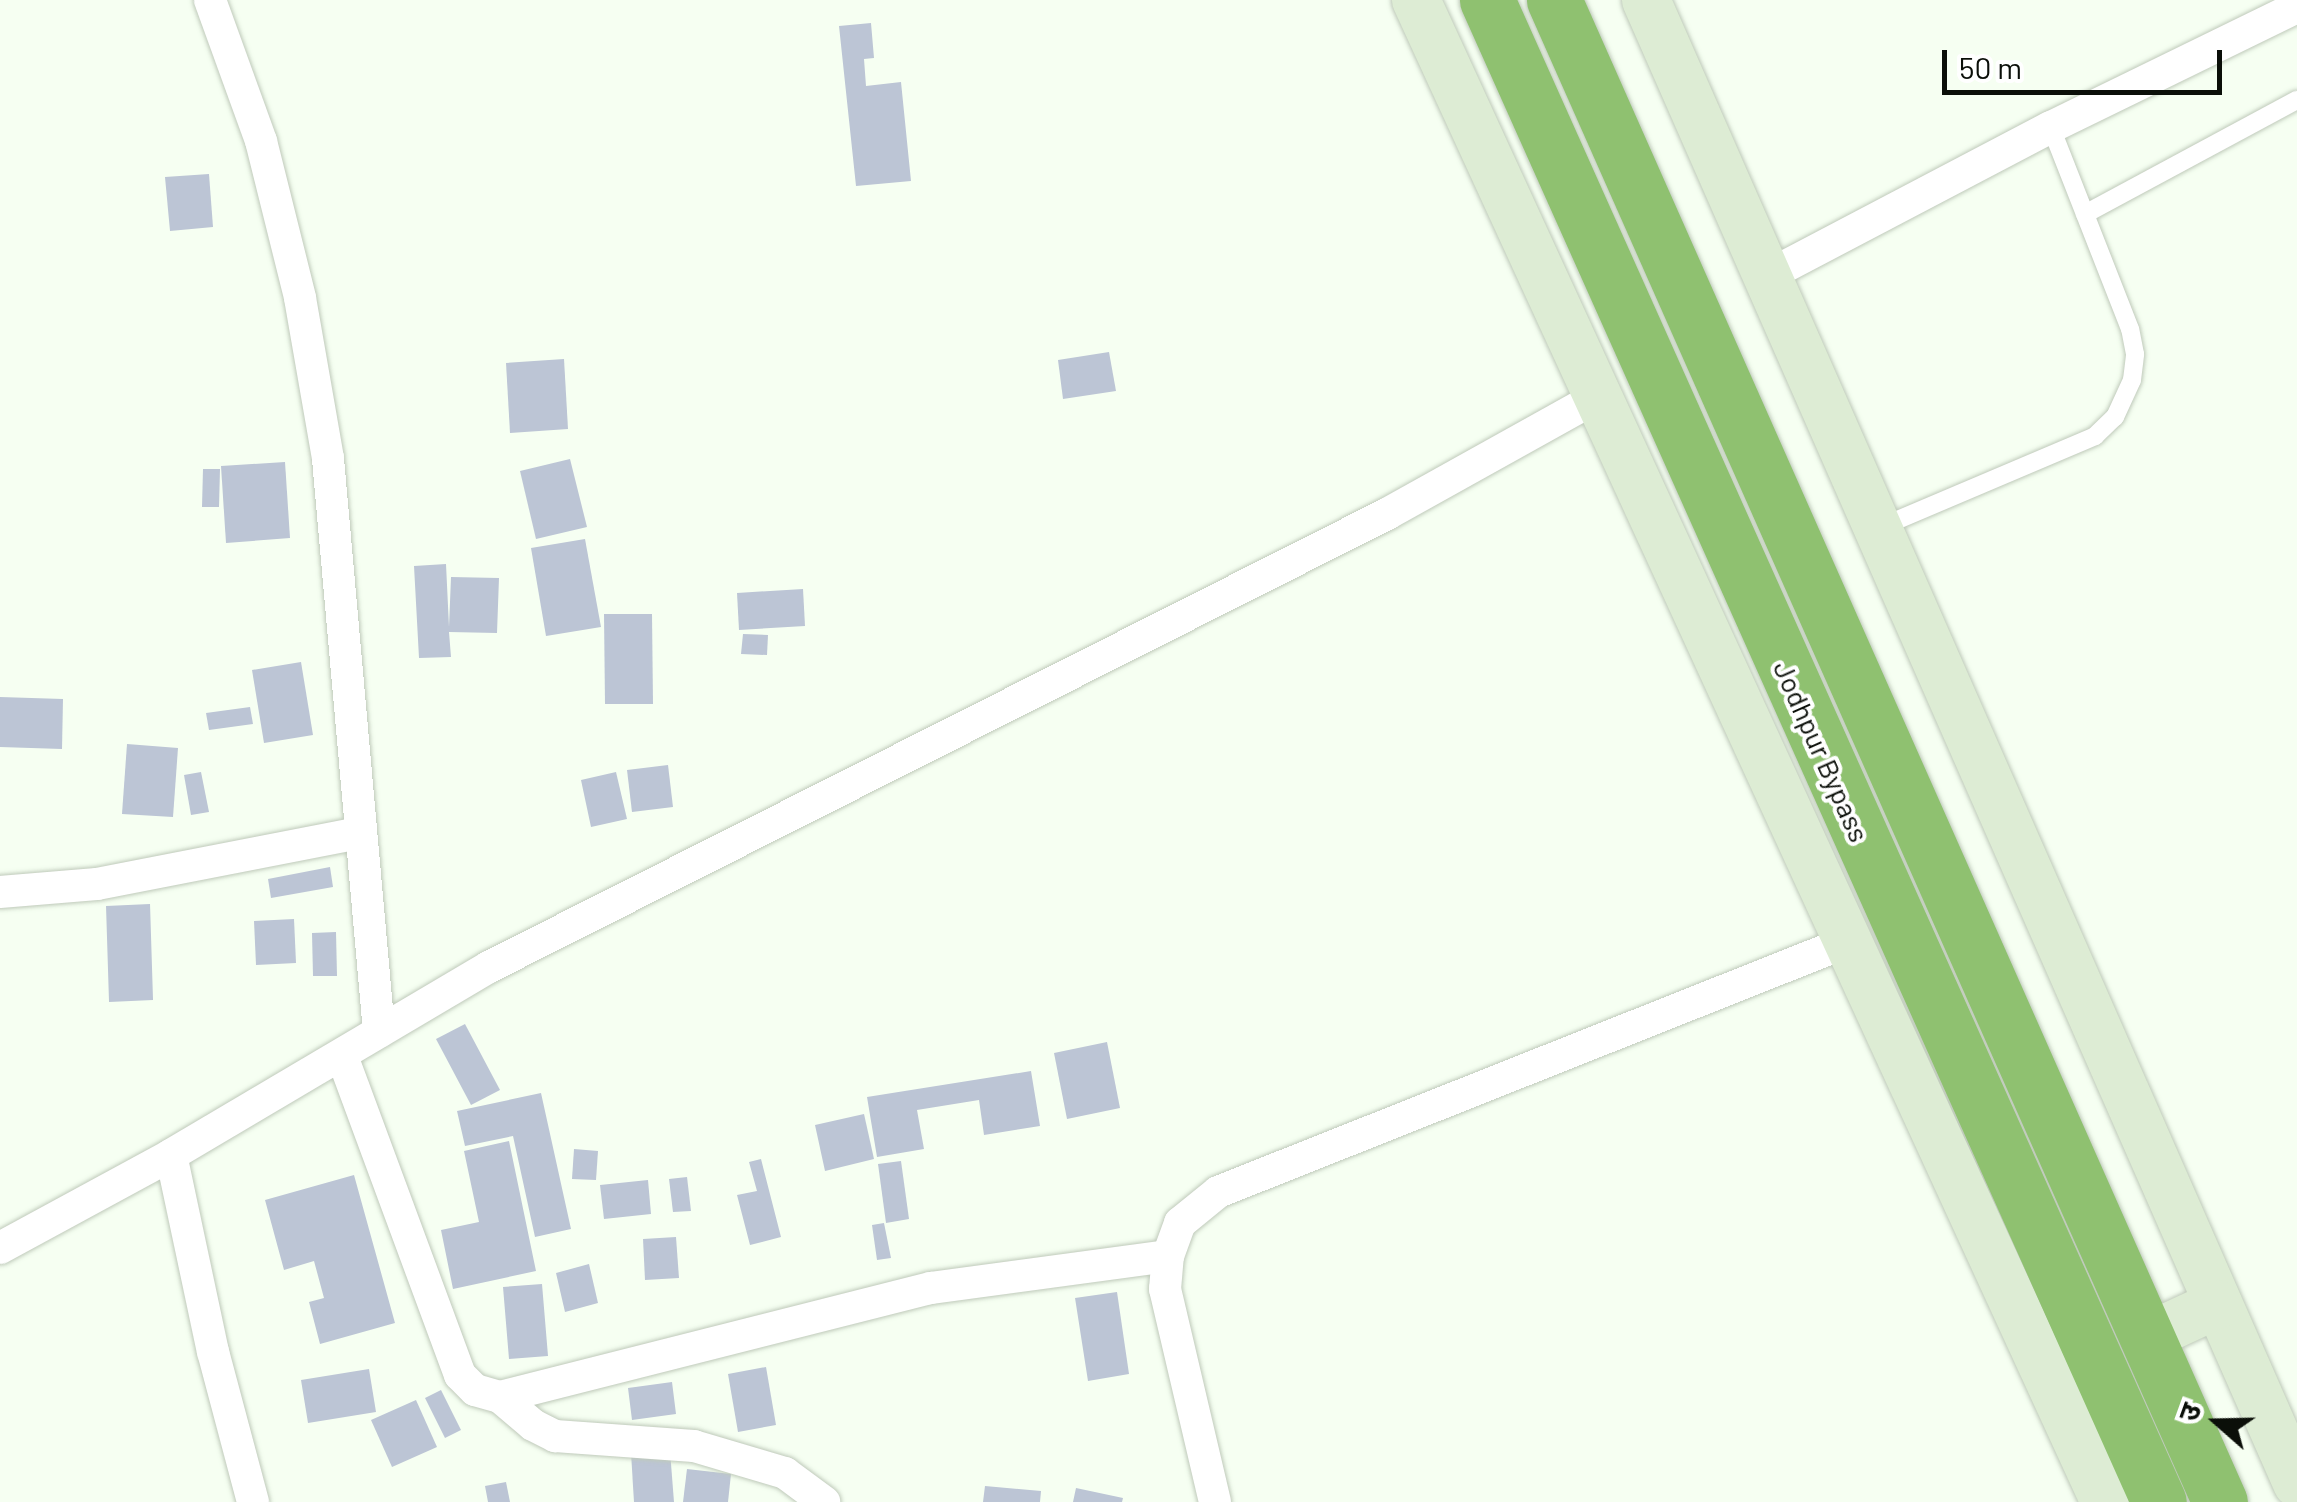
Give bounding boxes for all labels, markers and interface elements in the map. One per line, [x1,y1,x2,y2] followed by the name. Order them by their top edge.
[1947,30,2227,92] scale bar
[1959,49,2022,85] text: 50 m
[1767,655,1877,847] street label: Jodhpur Bypass
[2167,1372,2267,1472] north arrow
[2170,1398,2208,1425] text: उ

